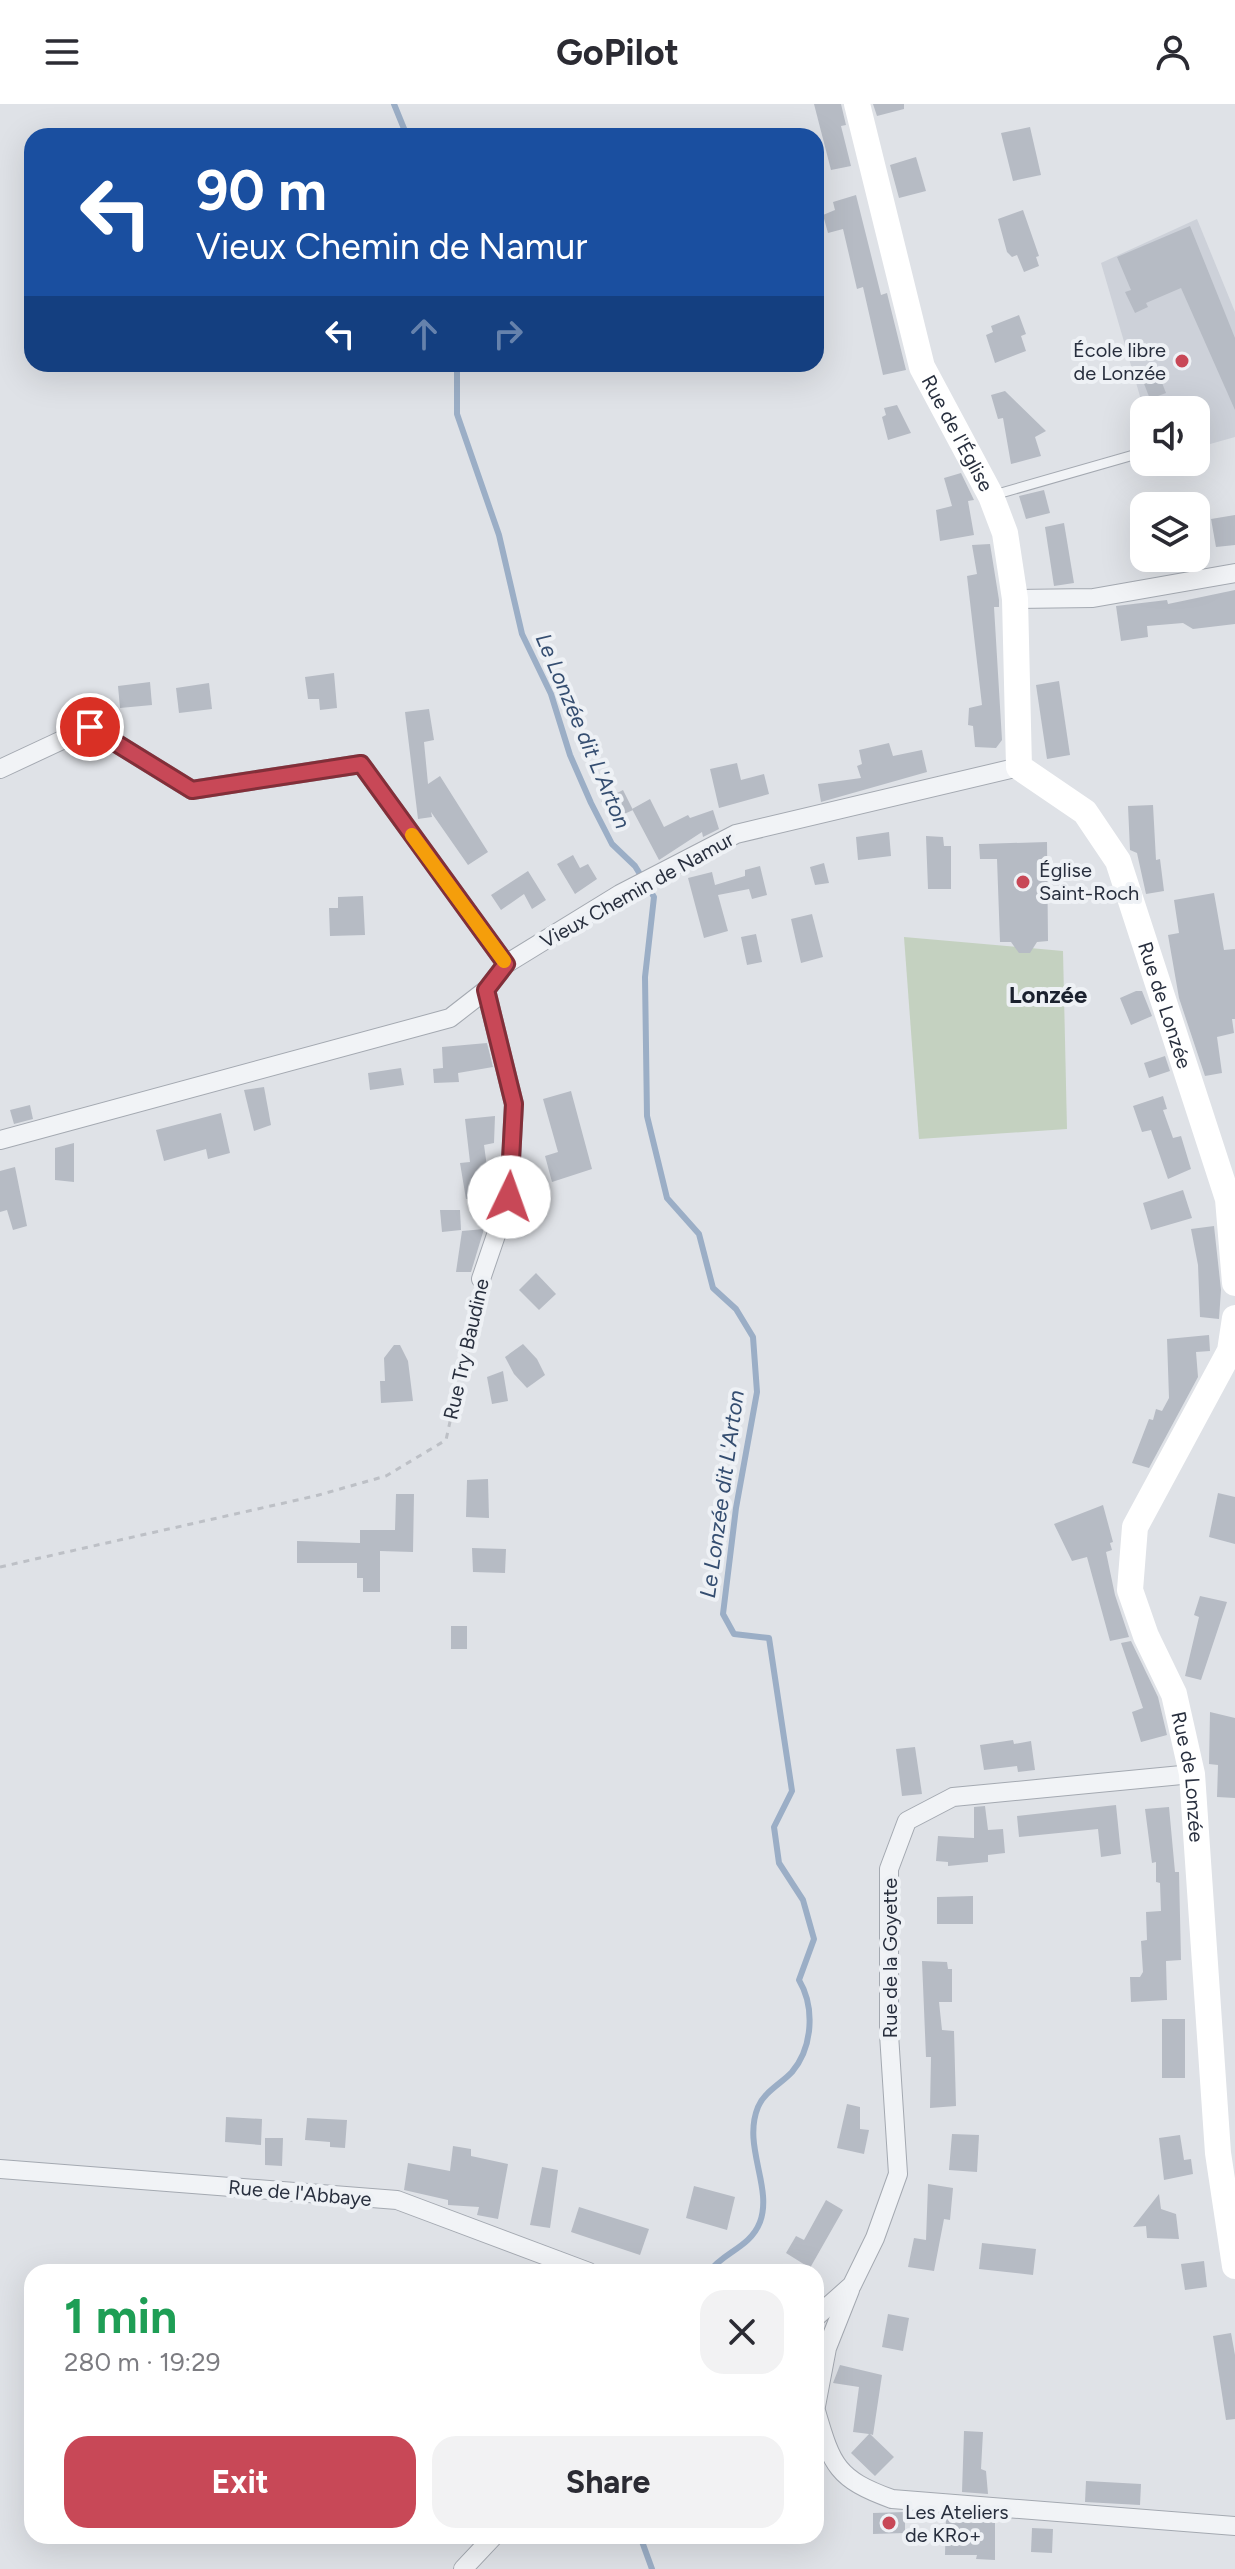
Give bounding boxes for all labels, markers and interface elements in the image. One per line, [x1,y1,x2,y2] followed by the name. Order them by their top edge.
[40,30,84,74] icon: menu
[1151,30,1195,74] icon: person
[556,31,679,74] text: GoPilot
[196,157,327,224] text: 90 m
[64,160,168,264] icon: left
[196,225,587,268] text: Vieux Chemin de Namur
[318,312,362,356] icon: left
[402,312,446,356] icon: ahead
[486,312,530,356] icon: right
[1073,338,1166,385] place label: École libre de Lonzée
[1173,352,1191,370] marker: École libre de Lonzée
[917,371,998,496] street label: Rue de l'Église
[1130,396,1210,572] map controls
[1130,396,1210,476] button: sound
[1130,492,1210,572] button: layers
[530,629,636,833] water label: Le Lonzée dit L'Arton
[56,693,124,761] pin
[68,705,112,749] icon: arrive
[536,827,738,953] street label: Vieux Chemin de Namur
[1039,858,1139,905] place label: Église Saint-Roch
[1014,873,1032,891] marker: Église Saint-Roch
[1133,939,1197,1072] street label: Rue de Lonzée
[1009,980,1087,1009] district label: Lonzée
[467,1155,551,1239] position arrow
[438,1276,494,1422] street label: Rue Try Baudine
[694,1388,750,1600] water label: Le Lonzée dit L'Arton
[1166,1709,1209,1843] street label: Rue de Lonzée
[878,1878,902,2038] street label: Rue de la Goyette
[227,2175,373,2211] street label: Rue de l'Abbaye
[64,2287,177,2345] text: 1 min
[700,2290,784,2374] button: close
[64,2346,220,2378] text: 280 m · 19:29
[64,2436,416,2528] button: Exit
[432,2436,784,2528] button: Share
[905,2500,1009,2547] place label: Les Ateliers de KRo+
[880,2514,898,2532] marker: Les Ateliers de KRo+

